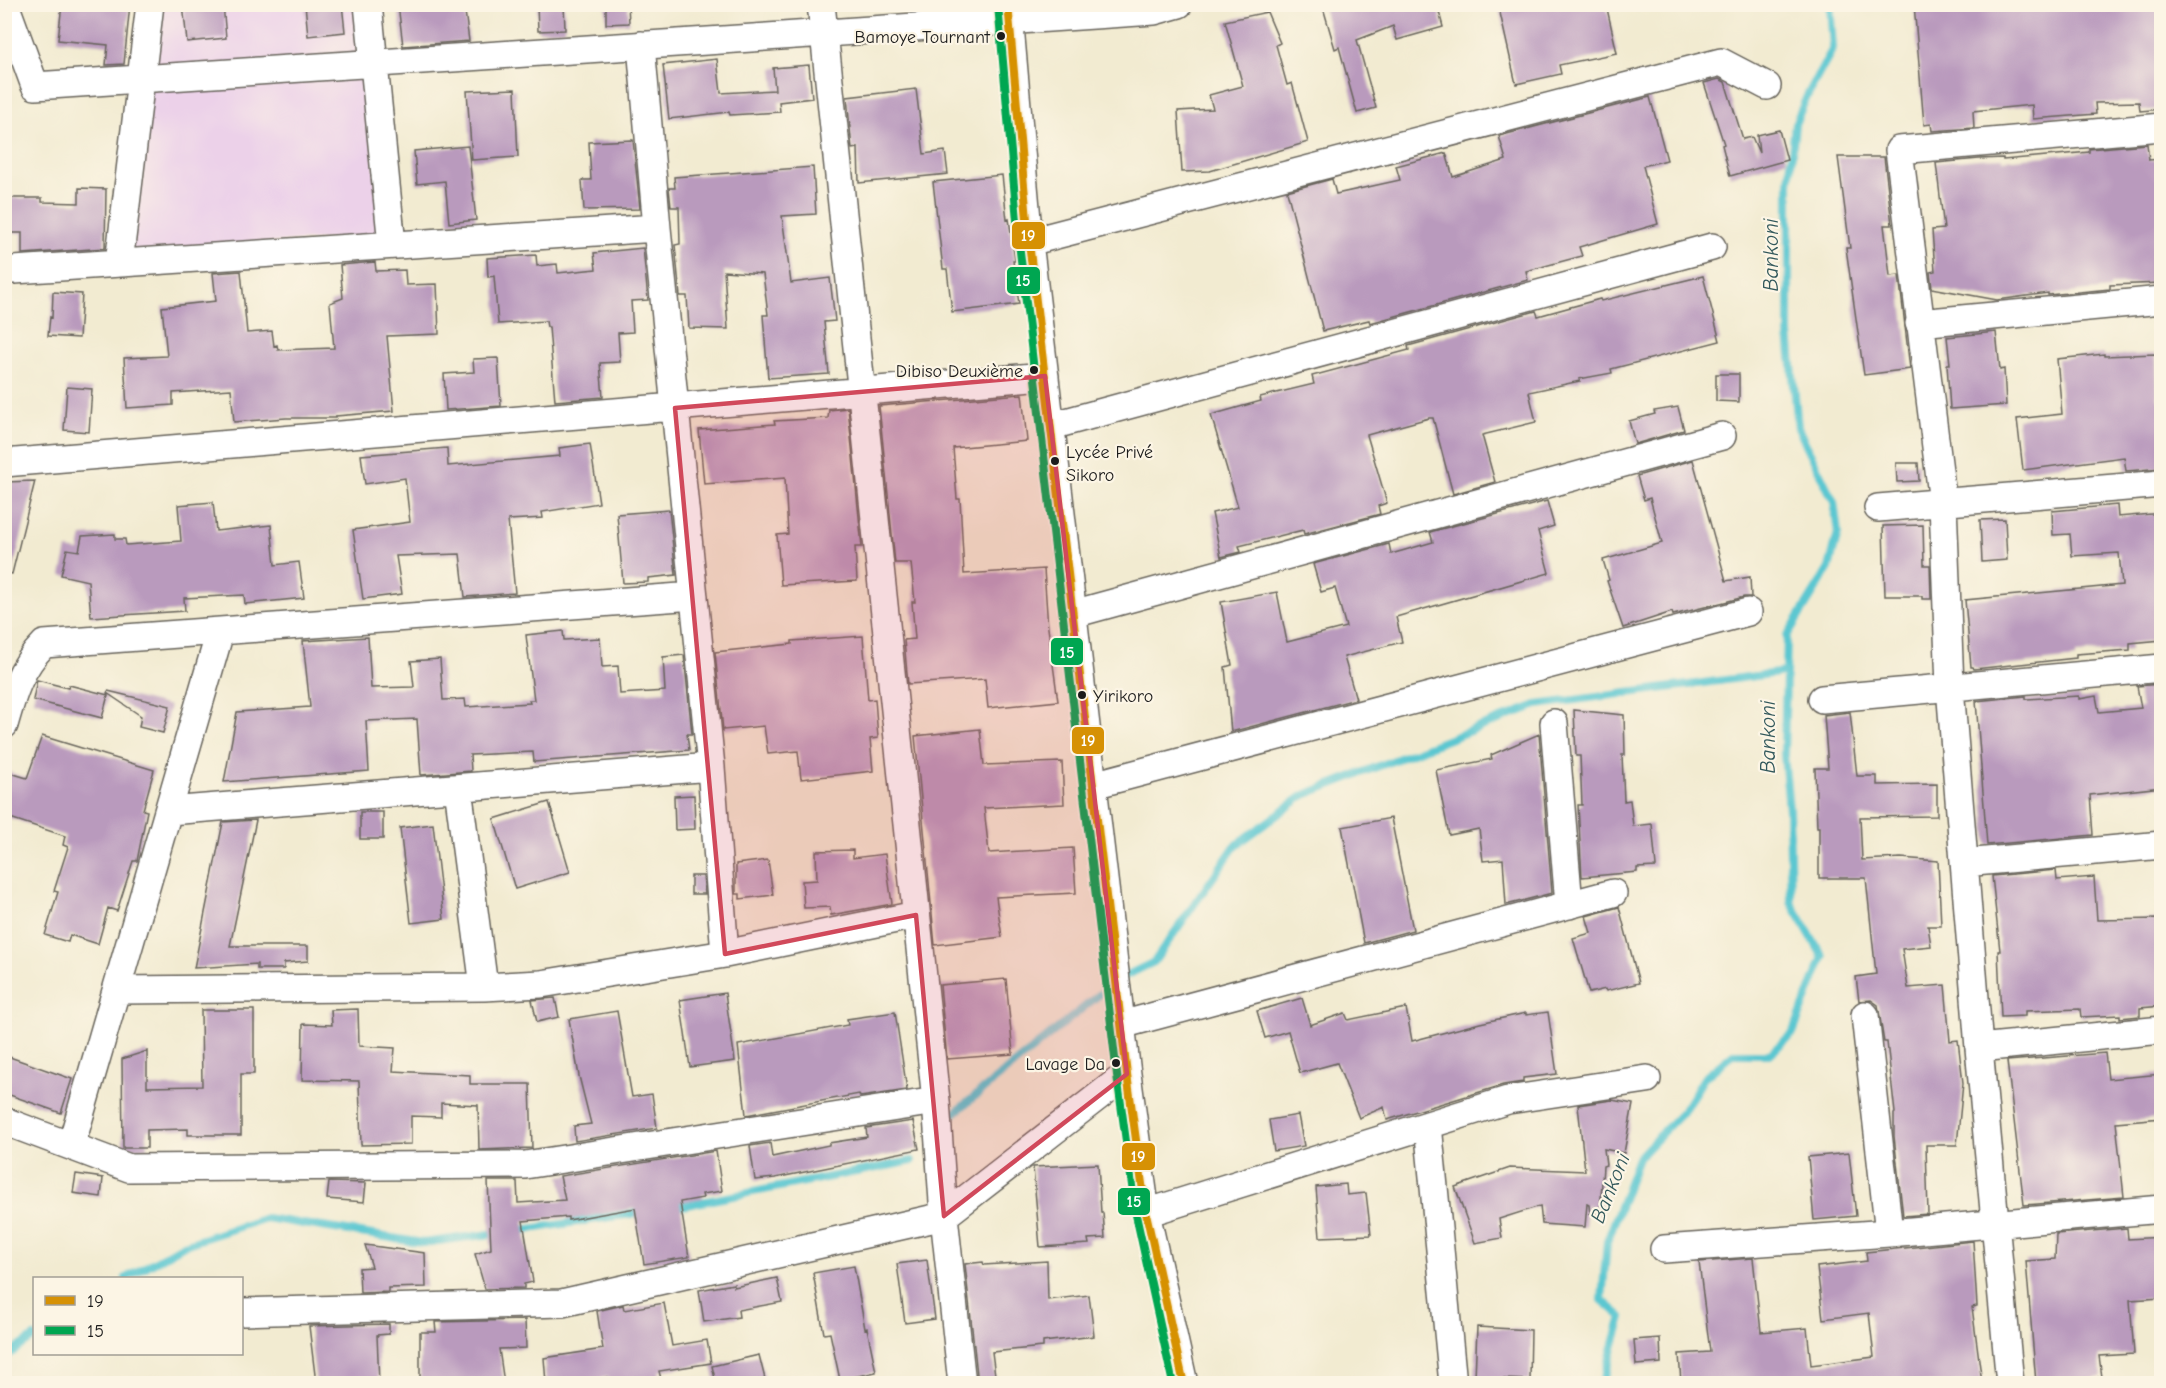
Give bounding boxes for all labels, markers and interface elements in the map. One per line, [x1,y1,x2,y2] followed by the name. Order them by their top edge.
[854,27,991,48] place label: Bamoye Tournant
[995,30,1007,42] marker: Bamoye Tournant
[1759,218,1783,292] water label: Bankoni
[1011,221,1046,250] line badge: 19
[1021,227,1035,245] text: 19
[1006,266,1041,295] line badge: 15
[1016,272,1030,290] text: 15
[896,361,1023,382] place label: Dibiso Deuxième
[1028,364,1040,376] marker: Dibiso Deuxième
[1066,442,1153,486] place label: Lycée Privé Sikoro
[1049,455,1061,467] marker: Lycée Privé Sikoro
[1050,637,1084,666] line badge: 15
[1060,644,1074,662] text: 15
[1093,686,1153,707] place label: Yirikoro
[1076,689,1088,701] marker: Yirikoro
[1756,700,1780,774] water label: Bankoni
[1071,726,1105,755] line badge: 19
[1081,732,1095,750] text: 19
[1025,1054,1105,1075] place label: Lavage Da
[1110,1057,1122,1069] marker: Lavage Da
[1121,1142,1156,1171] line badge: 19
[1131,1148,1145,1166] text: 19
[1585,1149,1635,1226] water label: Bankoni
[1117,1187,1151,1216] line badge: 15
[1127,1193,1141,1211] text: 15
[33,1277,243,1355] legend
[87,1291,104,1312] text: 19
[87,1321,104,1342] text: 15

